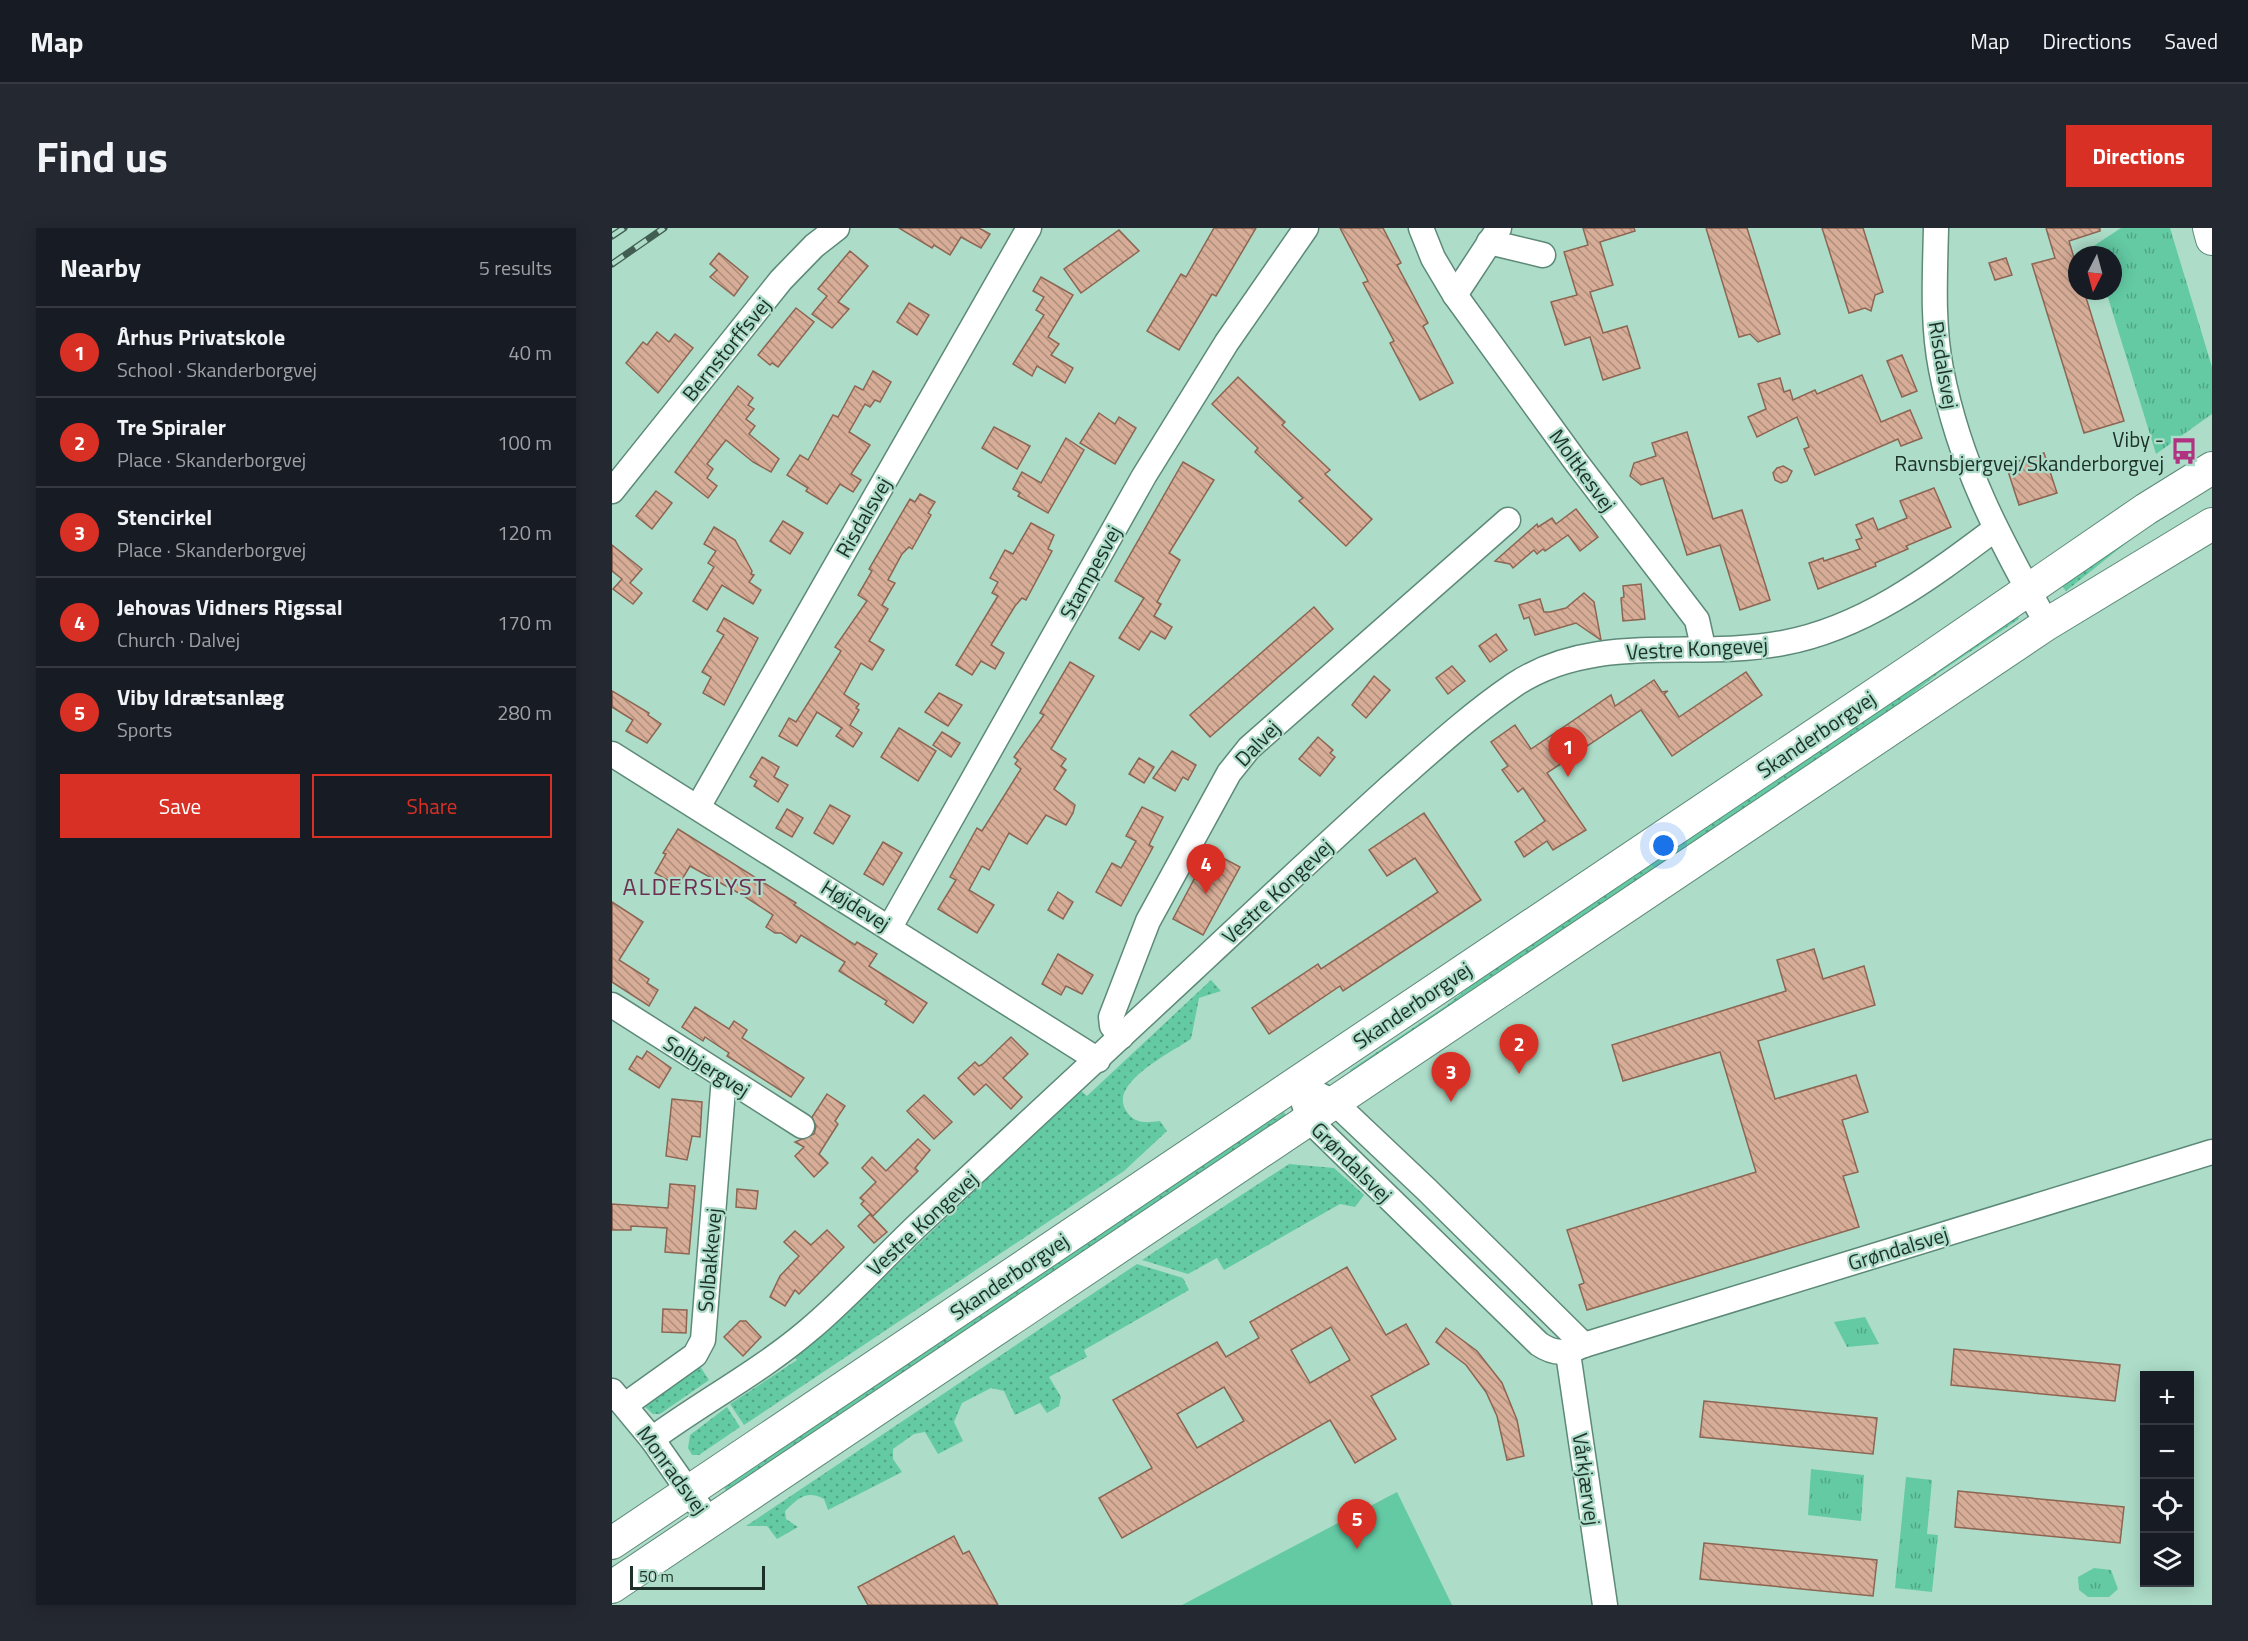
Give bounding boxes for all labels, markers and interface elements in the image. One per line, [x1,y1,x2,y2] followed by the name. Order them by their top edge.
[30,20,84,63] text: Map
[1970,25,2010,57] text: Map
[2043,25,2132,57] text: Directions
[2165,25,2218,57] text: Saved
[36,124,168,188] text: Find us
[2066,125,2212,187] button: Directions
[2068,246,2122,300] north arrow
[60,248,141,287] text: Nearby
[479,252,552,283] text: 5 results
[674,290,778,408] street label: Bernstorffsvej
[1921,319,1967,411] street label: Risdalsvej
[117,320,285,354] text: Århus Privatskole
[74,337,85,368] text: 1
[508,337,552,368] text: 40 m
[117,354,317,385] text: School · Skanderborgvej
[117,410,226,444] text: Tre Spiraler
[1542,422,1624,518] street label: Moltkesvej
[1894,423,2164,479] place label: Viby - Ravnsbjergvej/Skanderborgvej
[74,427,85,458] text: 2
[497,427,552,458] text: 100 m
[2169,436,2199,466] bus stop icon: Viby - Ravnsbjergvej/Skanderborgvej
[117,444,306,475] text: Place · Skanderborgvej
[827,471,899,563] street label: Risdalsvej
[117,500,212,534] text: Stencirkel
[74,517,85,548] text: 3
[497,517,552,548] text: 120 m
[1051,519,1129,625] street label: Stampesvej
[117,534,306,565] text: Place · Skanderborgvej
[117,590,343,624] text: Jehovas Vidners Rigssal
[74,607,85,638] text: 4
[497,607,552,638] text: 170 m
[117,624,240,655] text: Church · Dalvej
[1625,628,1769,668] street label: Vestre Kongevej
[117,680,284,714] text: Viby Idrætsanlæg
[1750,682,1882,786] street label: Skanderborgvej
[74,697,85,728] text: 5
[497,697,552,728] text: 280 m
[1227,712,1287,774] street label: Dalvej
[117,714,172,745] text: Sports
[1548,728,1588,777] pin: 1
[60,774,300,838] button: Save
[312,774,552,838] button: Share
[1214,831,1340,951] street label: Vestre Kongevej
[1649,831,1678,860] your location
[1186,844,1226,894] pin: 4
[623,868,767,904] district label: ALDERSLYST
[815,871,897,939] street label: Højdevej
[1346,953,1478,1057] street label: Skanderborgvej
[1500,1024,1538,1074] pin: 2
[658,1027,756,1105] street label: Solbjergvej
[1432,1052,1470,1102] pin: 3
[1304,1114,1400,1210] street label: Grøndalsvej
[859,1163,985,1283] street label: Vestre Kongevej
[689,1207,729,1313] street label: Solbakkevej
[1844,1218,1952,1278] street label: Grøndalsvej
[943,1224,1075,1328] street label: Skanderborgvej
[2140,1371,2194,1587] map controls
[2140,1371,2194,1425] button: +
[630,1419,716,1521] street label: Monradsvej
[2140,1425,2194,1479] button: −
[1565,1431,1609,1527] street label: Vårkjærvej
[2140,1479,2194,1533] button: locate
[1338,1500,1376,1549] pin: 5
[2140,1533,2194,1587] button: layers
[630,1563,765,1590] scale bar
[639,1564,674,1588] text: 50 m

